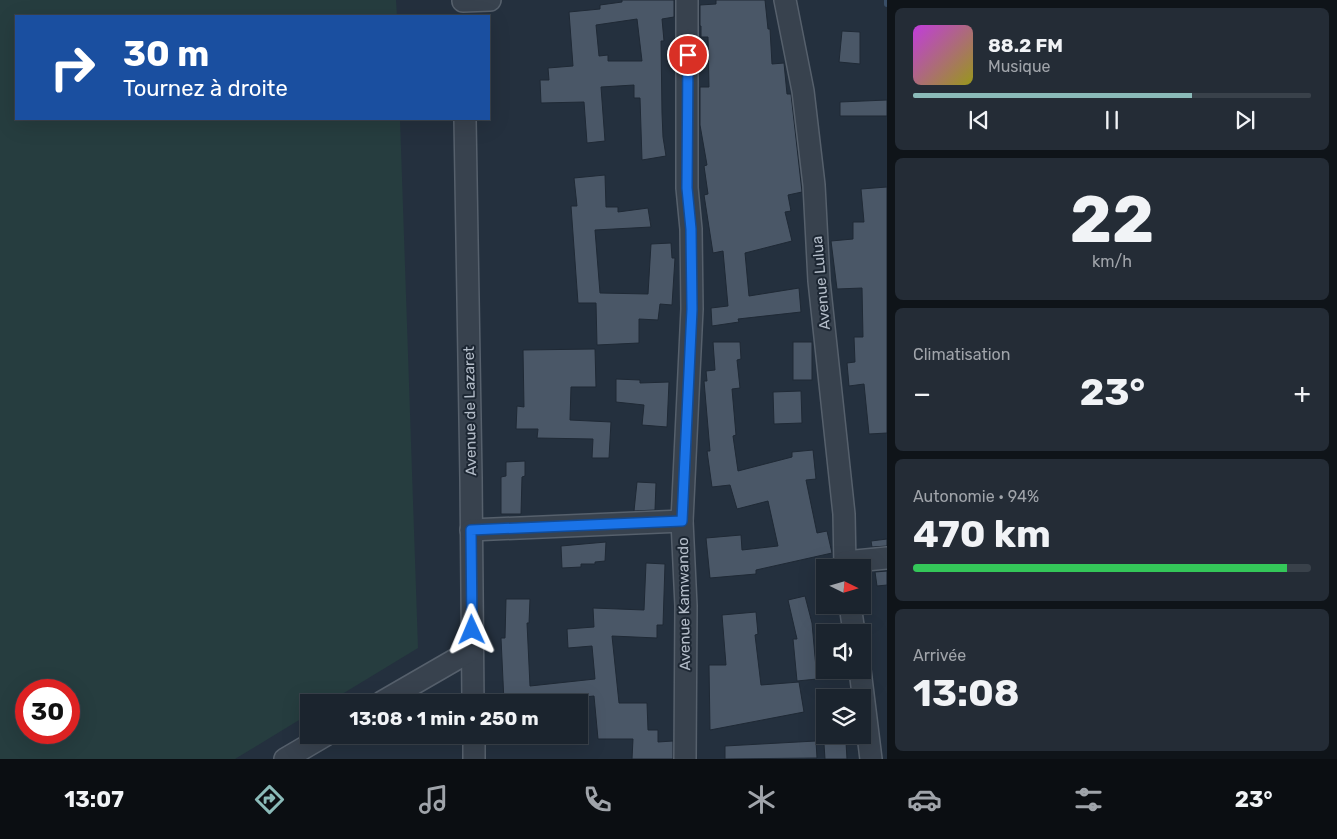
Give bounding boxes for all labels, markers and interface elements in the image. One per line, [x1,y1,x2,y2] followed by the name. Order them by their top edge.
[123,33,209,75] text: 30 m
[667,34,709,76] pin
[988,34,1063,57] text: 88.2 FM
[40,35,105,100] icon: right
[674,41,702,69] icon: arrive
[988,57,1051,76] text: Musique
[123,75,288,102] text: Tournez à droite
[965,106,993,134] icon: previous
[1098,106,1126,134] icon: pause
[1231,106,1259,134] icon: next
[1070,181,1154,258] text: 22
[808,235,834,331] street label: Avenue Lulua
[1092,252,1132,271] text: km/h
[913,345,1010,364] text: Climatisation
[460,346,480,476] street label: Avenue de Lazaret
[1080,369,1145,415] text: 23°
[913,377,931,410] text: −
[1294,377,1311,410] text: +
[913,487,1039,506] text: Autonomie · 94%
[913,511,1051,557] text: 470 km
[674,537,694,671] street label: Avenue Kamwando
[816,559,871,614] north arrow
[816,559,871,744] map controls
[445,603,497,655] position arrow
[816,624,871,679] button: sound
[913,646,966,665] text: Arrivée
[913,670,1020,716] text: 13:08
[15,679,80,744] speed limit sign: 30
[816,689,871,744] button: layers
[349,707,539,730] text: 13:08 · 1 min · 250 m
[252,782,287,817] icon: directions
[416,782,451,817] icon: music
[580,782,615,817] icon: phone
[744,782,779,817] icon: climate
[907,782,942,817] icon: car
[1071,782,1106,817] icon: filters
[64,786,124,813] text: 13:07
[1235,786,1273,813] text: 23°

